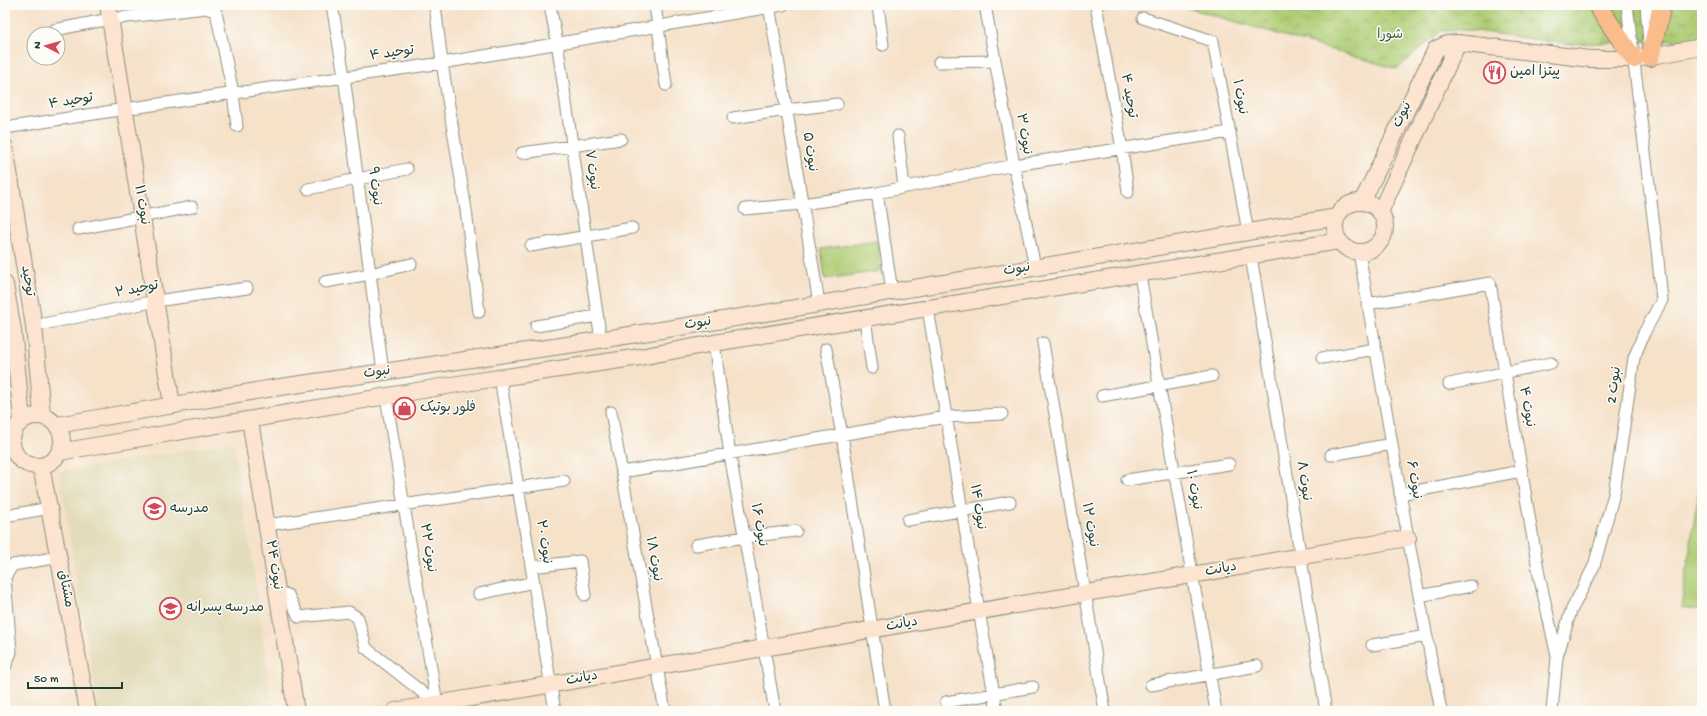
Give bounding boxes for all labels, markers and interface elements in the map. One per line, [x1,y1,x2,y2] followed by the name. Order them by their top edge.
[26,26,66,66] north arrow
[1377,27,1403,44] park label: شورا
[32,41,44,49] text: N
[369,42,416,66] street label: توحید ۴
[1481,59,1507,85] restaurant icon: پیتزا امین
[1510,64,1560,81] place label: پیتزا امین
[1116,72,1140,120] street label: توحید ۴
[1228,78,1250,116] street label: نبوت ۱
[48,90,95,114] street label: توحید ۴
[1389,99,1417,131] street label: نبوت
[1011,112,1035,156] street label: نبوت ۳
[797,131,821,173] street label: نبوت ۵
[580,149,602,191] street label: نبوت ۷
[363,166,385,206] street label: نبوت ۹
[129,184,153,226] street label: نبوت ۱۱
[1002,259,1032,281] street label: نبوت
[16,264,38,299] street label: توحید
[114,277,161,303] street label: توحید ۲
[683,313,713,335] street label: نبوت
[362,363,392,383] street label: نبوت
[1604,365,1626,405] street label: نبوت 2
[1514,385,1538,429] street label: نبوت ۴
[392,395,418,421] shop icon: فلور بوتیک
[420,400,476,417] place label: فلور بوتیک
[1401,459,1425,501] street label: نبوت ۶
[1291,460,1315,502] street label: نبوت ۸
[1181,469,1205,511] street label: نبوت ۱۰
[965,483,989,531] street label: نبوت ۱۴
[142,496,168,522] school or university icon: مدرسه
[170,501,209,518] place label: مدرسه
[1077,501,1101,549] street label: نبوت ۱۲
[746,502,770,548] street label: نبوت ۱۶
[531,519,555,565] street label: نبوت ۲۰
[415,522,439,574] street label: نبوت ۲۲
[641,535,665,583] street label: نبوت ۱۸
[261,539,285,591] street label: نبوت ۲۴
[1204,559,1238,581] street label: دیانت
[53,569,77,609] street label: مشتاق
[157,595,183,621] school or university icon: مدرسه پسرانه
[186,600,264,617] place label: مدرسه پسرانه
[885,614,919,636] street label: دیانت
[28,664,122,690] scale bar
[565,668,599,690] street label: دیانت
[34,673,59,687] text: 50 m

